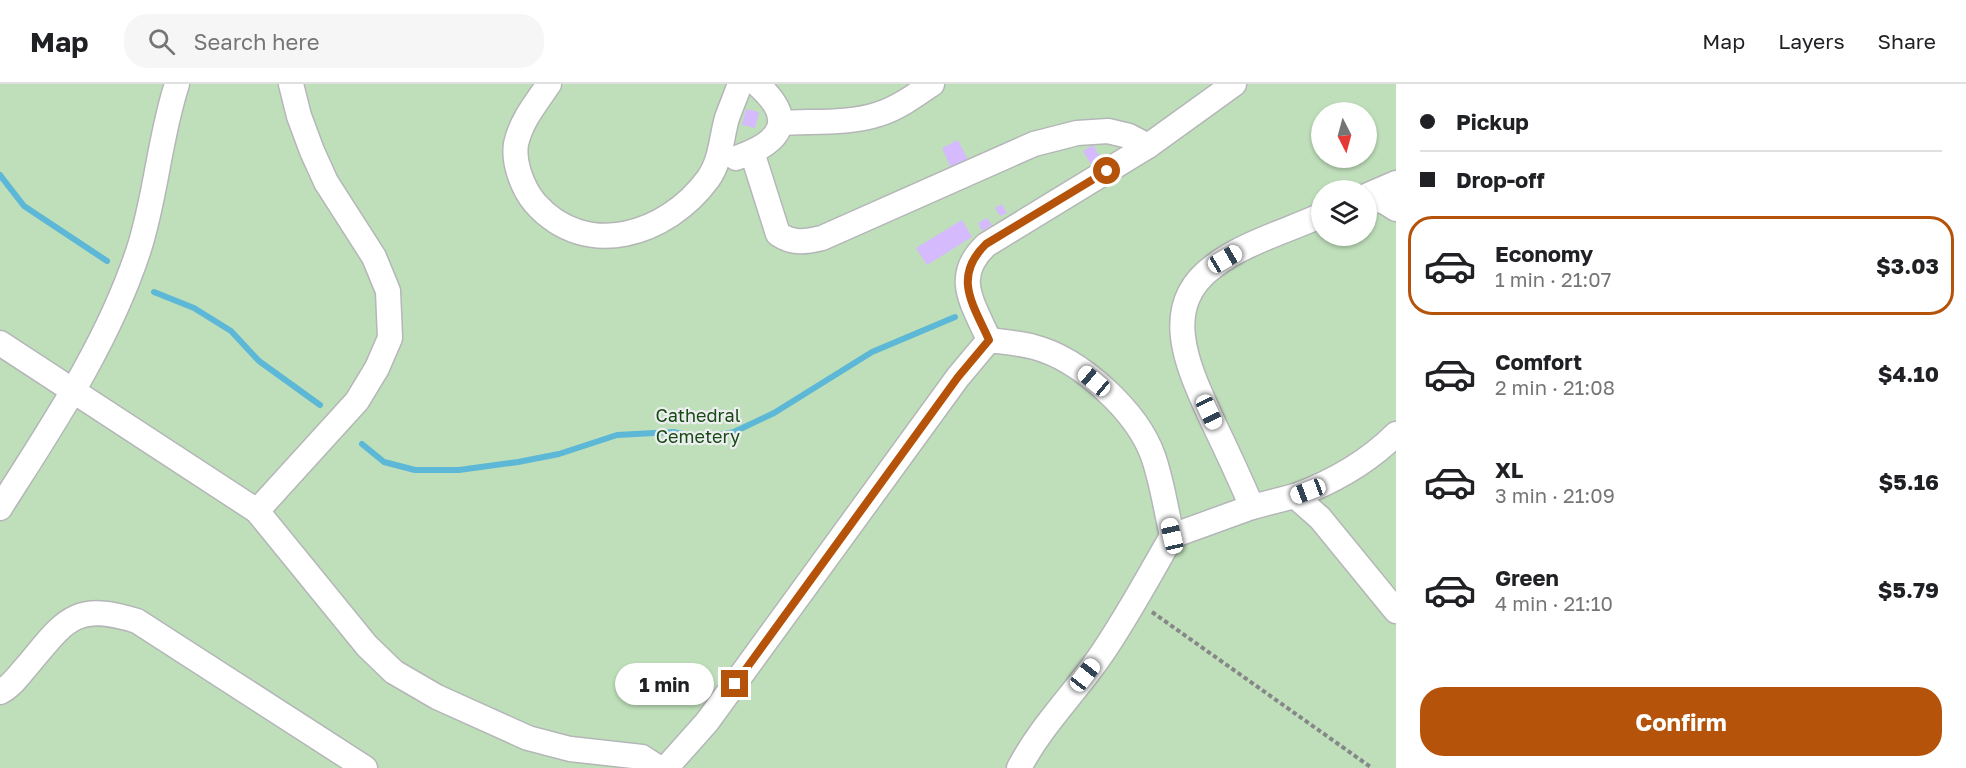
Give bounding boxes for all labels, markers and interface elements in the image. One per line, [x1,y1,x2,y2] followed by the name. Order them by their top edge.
[124,14,544,68] search box
[30,25,88,58] text: Map
[145,25,178,58] icon: search
[193,28,319,55] text: Search here
[1702,28,1745,54] text: Map
[1778,28,1845,54] text: Layers
[1878,28,1936,54] text: Share
[1311,102,1377,168] north arrow
[1311,102,1377,246] map controls
[1456,108,1529,135] text: Pickup
[1093,157,1120,184] route start
[1456,166,1545,193] text: Drop-off
[1311,180,1377,246] button: layers
[1423,239,1477,293] icon: car
[1495,240,1593,267] text: Economy
[1205,242,1245,276] car
[1876,252,1939,279] text: $3.03
[1495,267,1611,291] text: 1 min · 21:07
[1423,347,1477,401] icon: car
[1495,348,1582,375] text: Comfort
[1878,360,1939,387] text: $4.10
[1074,363,1114,399] car
[1495,375,1615,399] text: 2 min · 21:08
[1193,392,1225,432] car
[656,404,741,447] park label: Cathedral Cemetery
[1423,455,1477,509] icon: car
[1495,456,1523,483] text: XL
[1878,468,1939,495] text: $5.16
[1288,476,1328,506] car
[1495,483,1615,507] text: 3 min · 21:09
[1159,516,1185,556] car
[1423,563,1477,617] icon: car
[1495,564,1559,591] text: Green
[1878,576,1939,603] text: $5.79
[1495,591,1613,615] text: 4 min · 21:10
[1067,655,1103,695] car
[615,663,714,705] callout: 1 min
[721,670,748,697] route end
[639,672,690,696] text: 1 min
[1420,687,1942,756] button: Confirm

